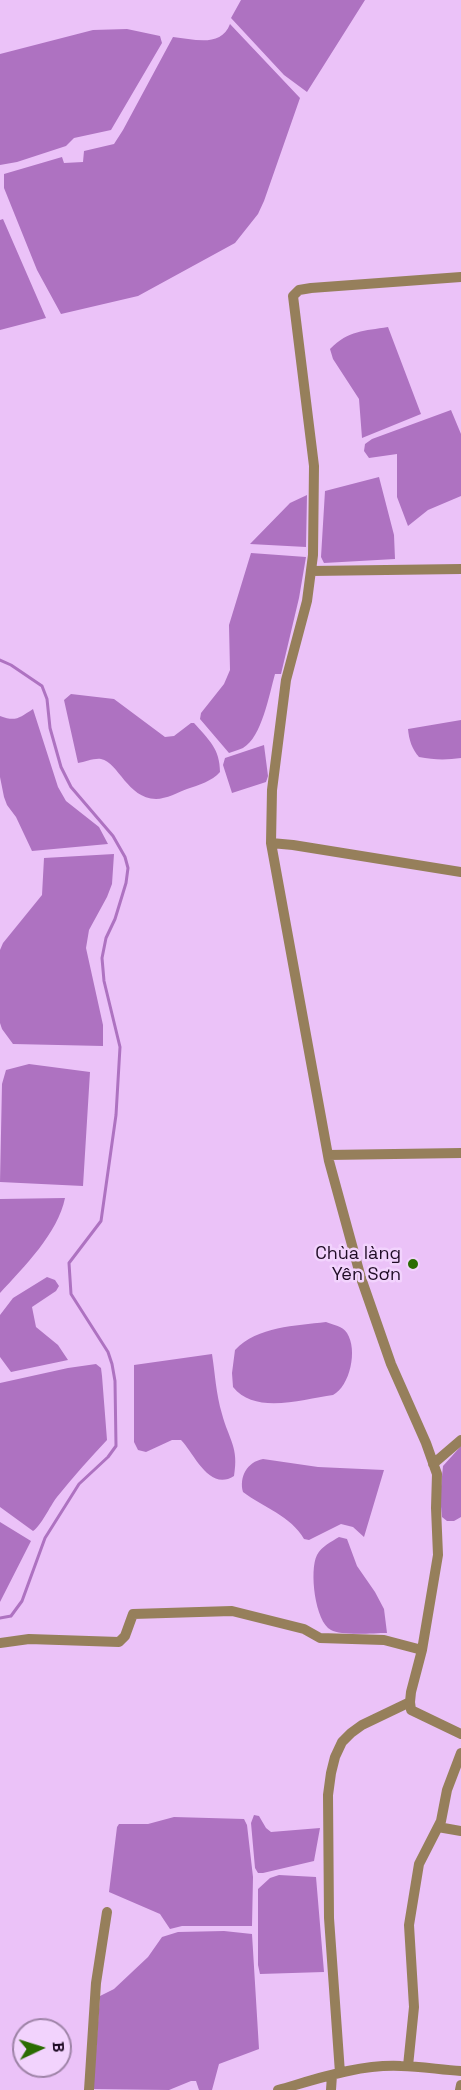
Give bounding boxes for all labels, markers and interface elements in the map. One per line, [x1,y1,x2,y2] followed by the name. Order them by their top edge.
[315,1243,401,1286] place label: Chùa làng Yên Sơn
[406,1257,420,1271] marker: Chùa làng Yên Sơn
[12,2018,72,2078] north arrow
[48,2041,69,2053] text: B

